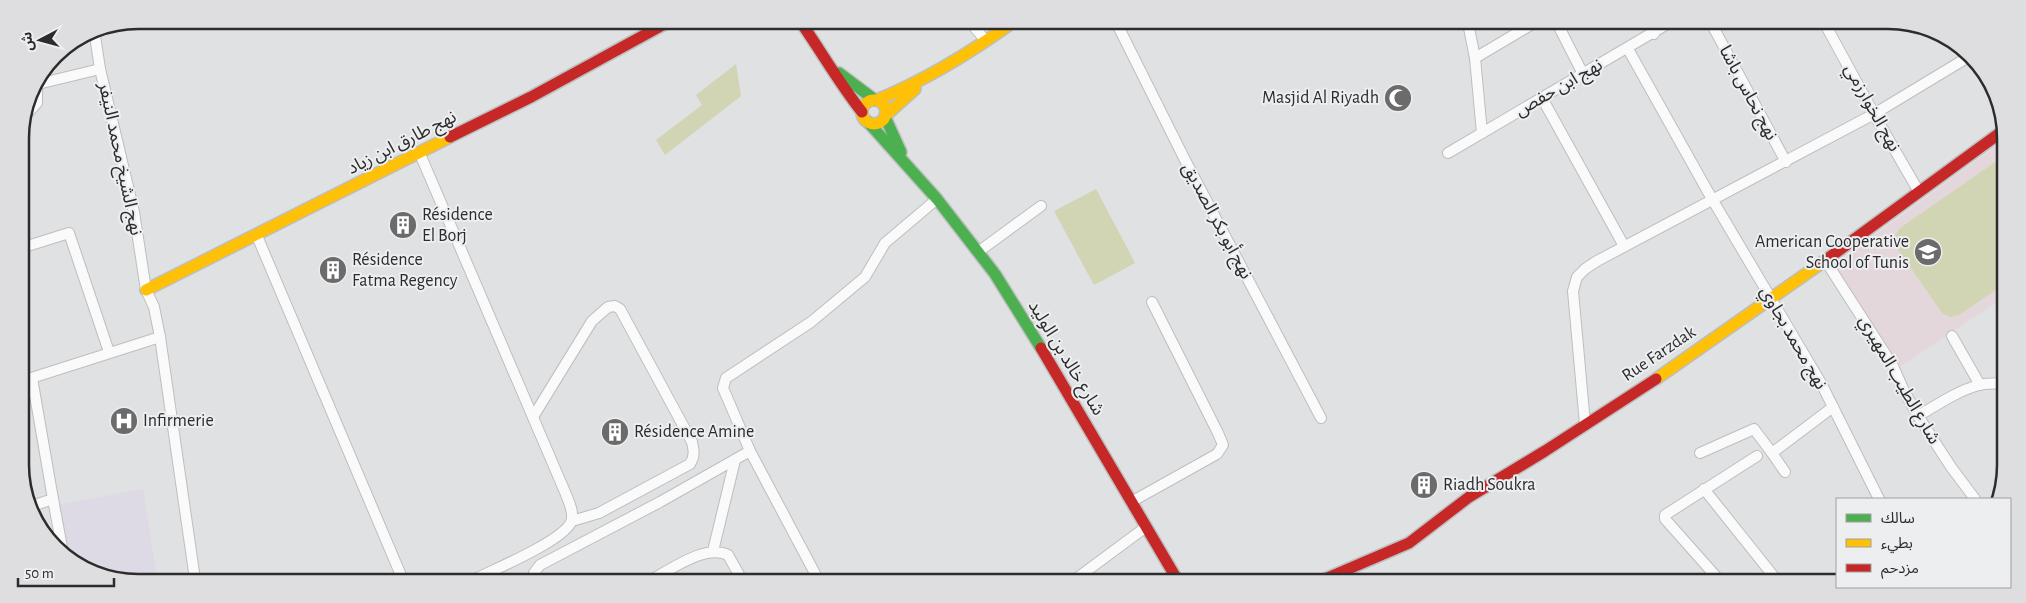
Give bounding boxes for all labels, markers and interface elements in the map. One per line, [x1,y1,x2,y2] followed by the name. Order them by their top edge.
[15,15,65,65] north arrow
[20,31,36,52] text: ش
[1713,43,1780,145] street label: نهج نحاس باشا
[1512,56,1607,123] street label: نهج ابن حفص
[1838,61,1903,156] street label: نهج الخوارزمي
[92,80,145,238] street label: نهج الشيخ محمد النيفر
[1383,83,1413,113] mosque icon: Masjid Al Riyadh
[1262,89,1379,107] place label: Masjid Al Riyadh
[345,108,461,181] street label: نهج طارق ابن زياد
[1176,158,1258,283] street label: نهج أبو بكر الصديق
[422,206,493,245] place label: Résidence El Borj
[388,210,418,240] building icon: Résidence El Borj
[1755,233,1909,272] place label: American Cooperative School of Tunis
[1913,237,1943,267] school or university icon: American Cooperative School of Tunis
[352,251,458,290] place label: Résidence Fatma Regency
[318,255,348,285] building icon: Résidence Fatma Regency
[1754,283,1830,394] street label: نهج محمد بجاوي
[1021,297,1107,421] street label: شارع خالد بن الوليد
[1851,313,1943,449] street label: شارع الطيب المهيري
[1619,323,1700,385] street label: Rue Farzdak
[109,406,139,436] hospital icon: Infirmerie
[143,412,214,430] place label: Infirmerie
[600,417,630,447] building icon: Résidence Amine
[634,423,754,441] place label: Résidence Amine
[1409,470,1439,500] building icon: Riadh Soukra
[1443,476,1536,494] place label: Riadh Soukra
[1836,498,2011,588] legend
[1881,511,1915,526] text: سالك
[1881,536,1913,554] text: بطيء
[18,556,114,588] scale bar
[1881,561,1919,579] text: مزدحم
[25,566,54,581] text: 50 m

